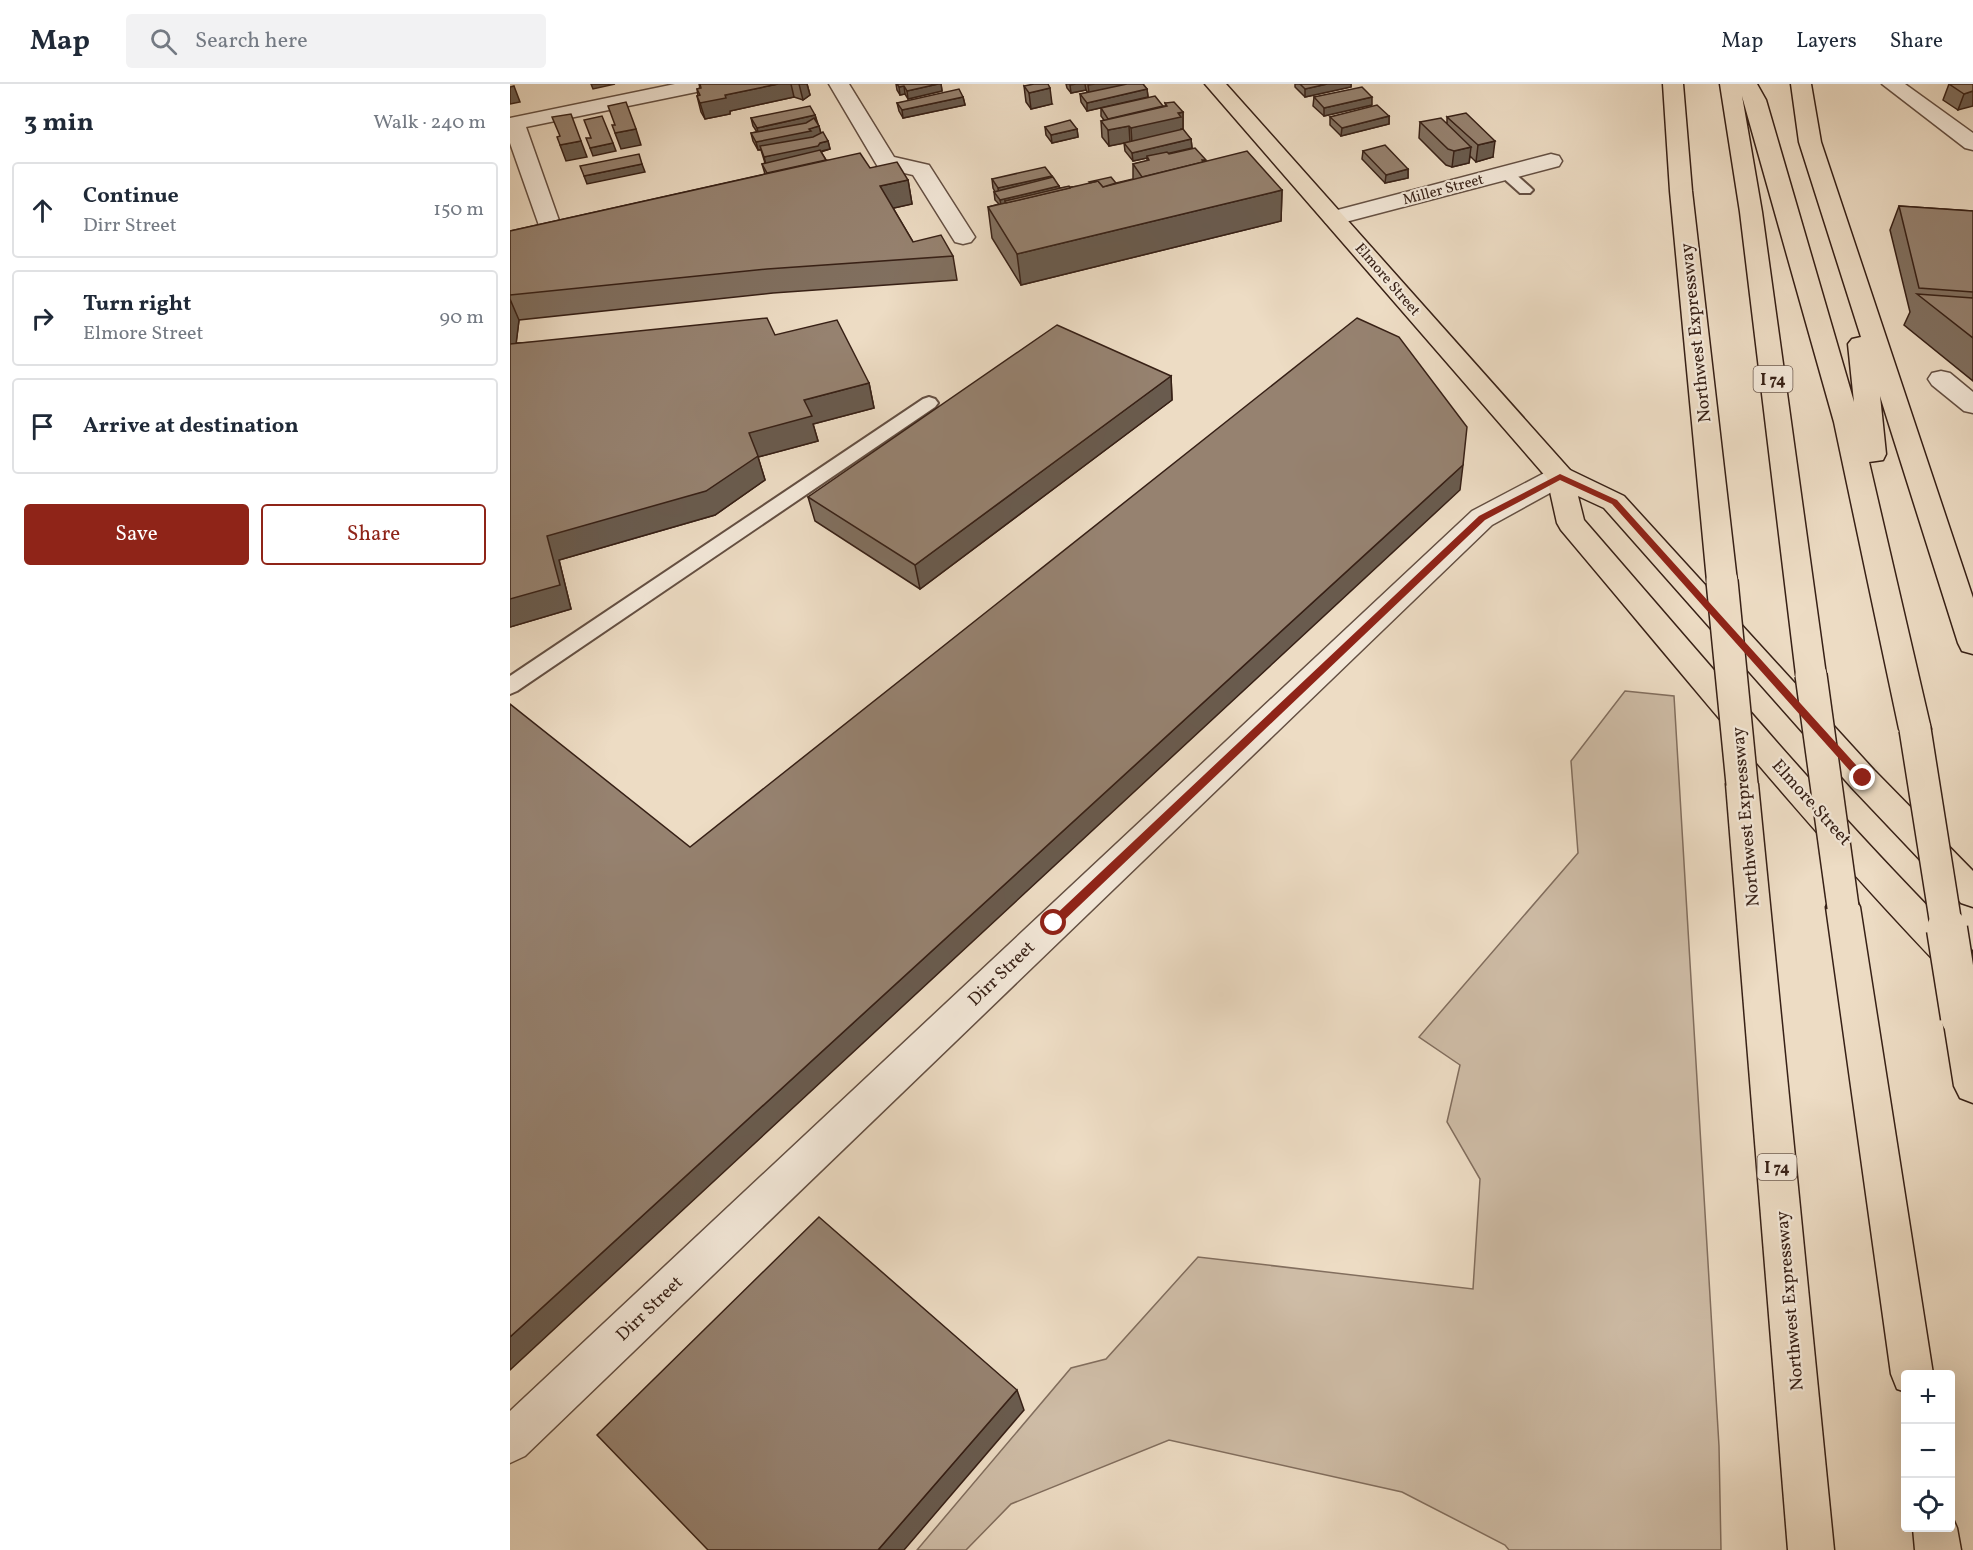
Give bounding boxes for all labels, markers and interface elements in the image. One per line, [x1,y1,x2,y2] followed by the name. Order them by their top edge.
[126,14,546,68] search box
[30,22,90,61] text: Map
[147,25,180,58] icon: search
[195,26,308,57] text: Search here
[1721,27,1763,56] text: Map
[1796,27,1857,56] text: Layers
[1890,27,1943,56] text: Share
[24,105,94,141] text: 3 min
[373,109,486,137] text: Walk · 240 m
[1401,170,1486,211] street label: Miller Street
[83,181,179,212] text: Continue
[26,194,59,227] icon: ahead
[433,196,484,224] text: 150 m
[83,212,177,240] text: Dirr Street
[1349,239,1424,321] street label: Elmore Street
[1675,242,1718,424] street label: Northwest Expressway
[83,289,191,320] text: Turn right
[26,302,59,335] icon: right
[440,304,484,332] text: 90 m
[83,320,204,348] text: Elmore Street
[1754,366,1792,392] road number: I 74
[26,410,59,443] icon: arrive
[83,411,299,442] text: Arrive at destination
[24,504,249,565] button: Save
[261,504,486,565] button: Share
[1726,726,1767,908] street label: Northwest Expressway
[1765,754,1856,852] street label: Elmore Street
[1849,764,1875,790] route end
[1040,909,1066,935] route start
[963,936,1041,1012] street label: Dirr Street
[1758,1154,1796,1180] road number: I 74
[1770,1210,1811,1392] street label: Northwest Expressway
[611,1271,689,1347] street label: Dirr Street
[1901,1370,1955,1532] map controls
[1901,1370,1955,1424] button: +
[1901,1424,1955,1478] button: −
[1901,1478,1955,1532] button: locate

